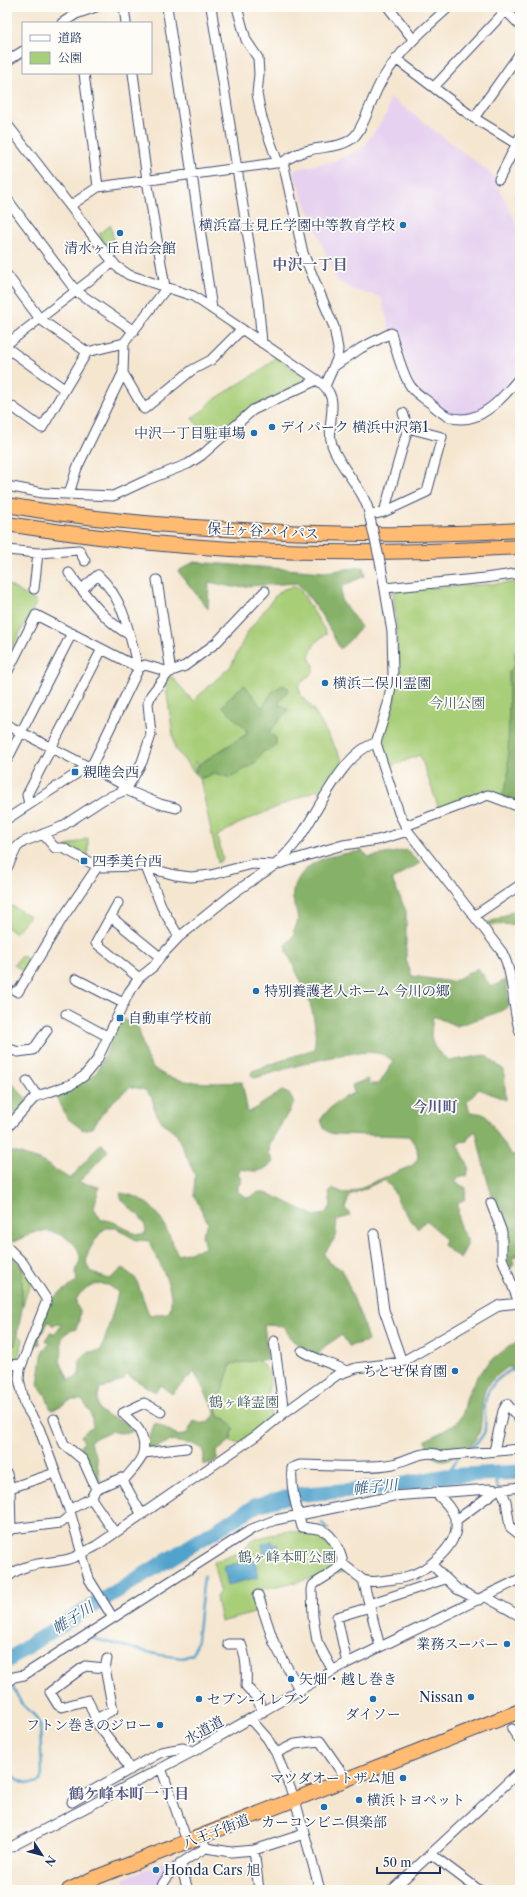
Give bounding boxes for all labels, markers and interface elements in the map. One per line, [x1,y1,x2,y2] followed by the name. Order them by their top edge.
[22,22,152,74] legend
[58,30,82,45] text: 道路
[58,50,82,65] text: 公園
[199,216,395,234] place label: 横浜富士見丘学園中等教育学校
[398,220,408,230] marker: 横浜富士見丘学園中等教育学校
[115,228,125,238] marker: 清水ヶ丘自治会館
[64,239,176,257] place label: 清水ヶ丘自治会館
[272,255,348,274] district label: 中沢一丁目
[280,418,428,436] place label: デイパーク 横浜中沢第1
[267,422,277,432] marker: デイパーク 横浜中沢第1
[134,424,246,442] place label: 中沢一丁目駐車場
[249,428,259,438] marker: 中沢一丁目駐車場
[207,519,319,543] street label: 保土ヶ谷バイパス
[333,674,431,692] place label: 横浜二俣川霊園
[320,678,330,688] marker: 横浜二俣川霊園
[429,694,485,712] park label: 今川公園
[83,763,139,781] place label: 親睦会西
[70,767,80,777] marker: 親睦会西
[92,852,162,870] place label: 四季美台西
[79,856,89,866] marker: 四季美台西
[264,982,450,1000] place label: 特別養護老人ホーム 今川の郷
[251,986,261,996] marker: 特別養護老人ホーム 今川の郷
[128,1009,212,1027] place label: 自動車学校前
[115,1013,125,1023] marker: 自動車学校前
[412,1097,458,1116] district label: 今川町
[363,1362,447,1380] place label: ちとせ保育園
[450,1366,460,1376] marker: ちとせ保育園
[209,1393,279,1411] park label: 鶴ヶ峰霊園
[352,1474,400,1498] water label: 帷子川
[238,1548,336,1566] park label: 鶴ヶ峰本町公園
[49,1597,99,1638] water label: 帷子川
[416,1635,499,1653] place label: 業務スーパー
[502,1639,512,1649] marker: 業務スーパー
[299,1670,397,1688] place label: 矢畑・越し巻き
[286,1674,296,1684] marker: 矢畑・越し巻き
[419,1688,463,1706] place label: Nissan
[207,1690,310,1708] place label: セブン-イレブン
[466,1692,476,1702] marker: Nissan
[194,1694,204,1704] marker: セブン-イレブン
[368,1694,378,1704] marker: ダイソー
[345,1705,401,1723] place label: ダイソー
[181,1712,227,1748] street label: 水道道
[26,1716,152,1734] place label: フトン巻きのジロー
[155,1720,165,1730] marker: フトン巻きのジロー
[270,1769,395,1787] place label: マツダオートザム旭
[398,1773,408,1783] marker: マツダオートザム旭
[69,1784,189,1803] district label: 鶴ケ峰本町一丁目
[367,1791,465,1809] place label: 横浜トヨペット
[354,1795,364,1805] marker: 横浜トヨペット
[319,1802,329,1812] marker: カーコンビニ倶楽部
[180,1810,252,1852] street label: 八王子街道
[261,1813,387,1831] place label: カーコンビニ倶楽部
[22,1835,62,1875] north arrow
[377,1849,440,1875] scale bar
[41,1853,59,1869] text: N
[383,1855,412,1870] text: 50 m
[164,1861,260,1879] place label: Honda Cars 旭
[151,1865,161,1875] marker: Honda Cars 旭

